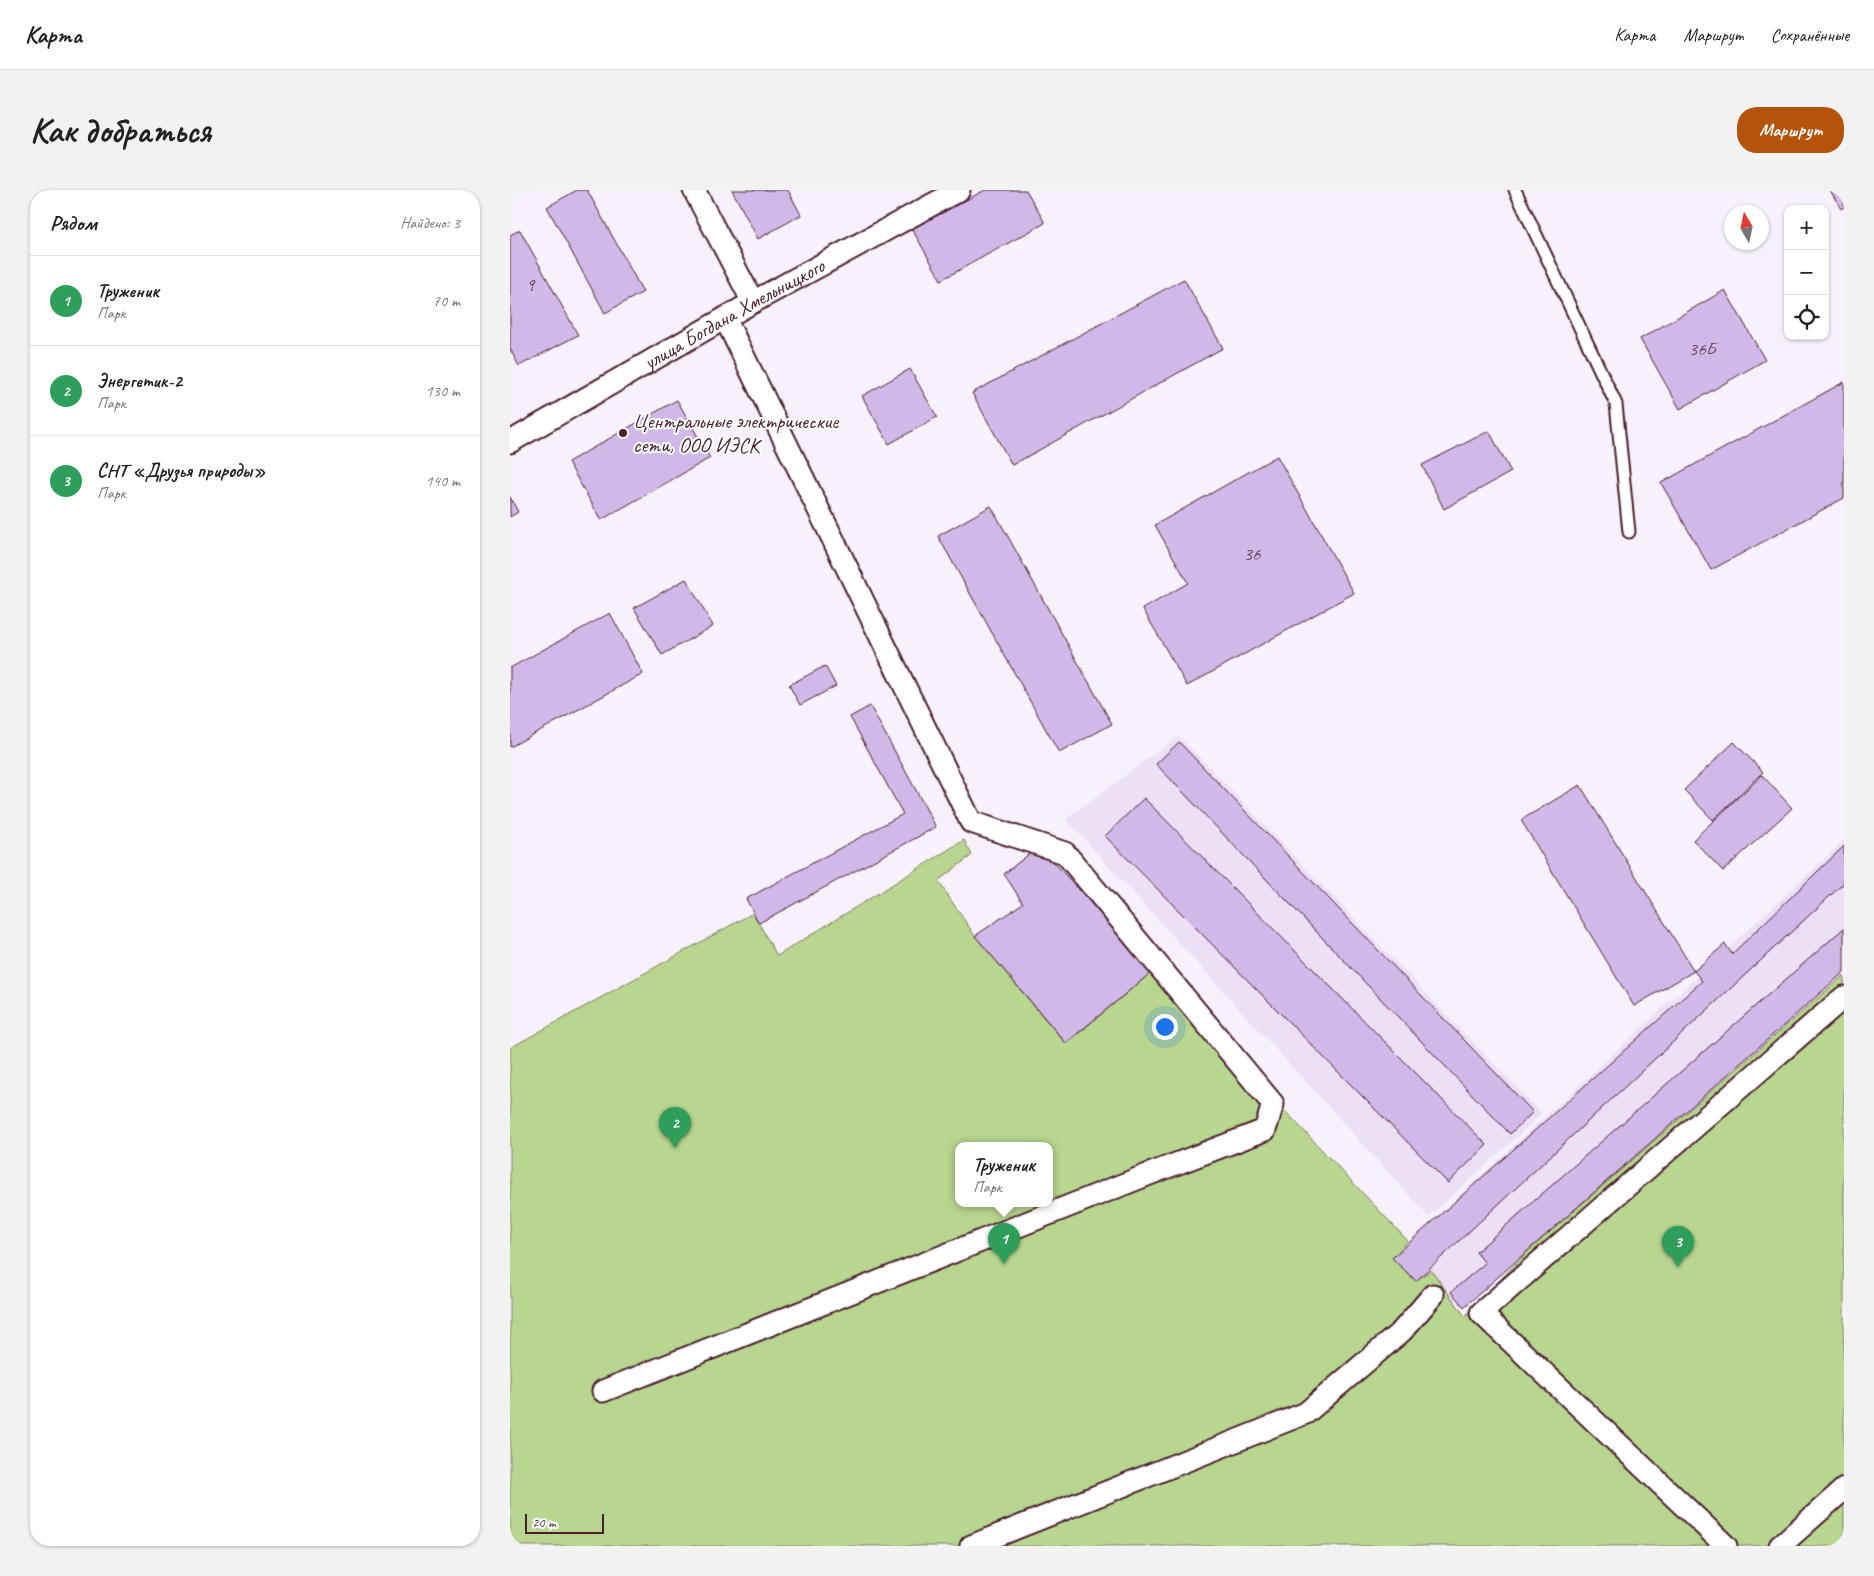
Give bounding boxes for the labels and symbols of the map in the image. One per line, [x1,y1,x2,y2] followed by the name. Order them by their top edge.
[1724,205,1769,250] north arrow
[637,252,830,376] street label: улица Богдана Хмельницкого
[526,273,536,297] house number: 9
[1689,337,1719,361] house number: 36Б
[633,408,839,458] place label: Центральные электрические сети, ООО ИЭСК
[617,427,629,439] marker: Центральные электрические сети, ООО ИЭСК
[1243,542,1262,566] house number: 36
[1152,1014,1178,1040] your location
[659,1107,691,1148] pin: 2
[988,1223,1020,1264] pin: 1
[1662,1226,1694,1267] pin: 3
[525,1511,604,1534] scale bar

